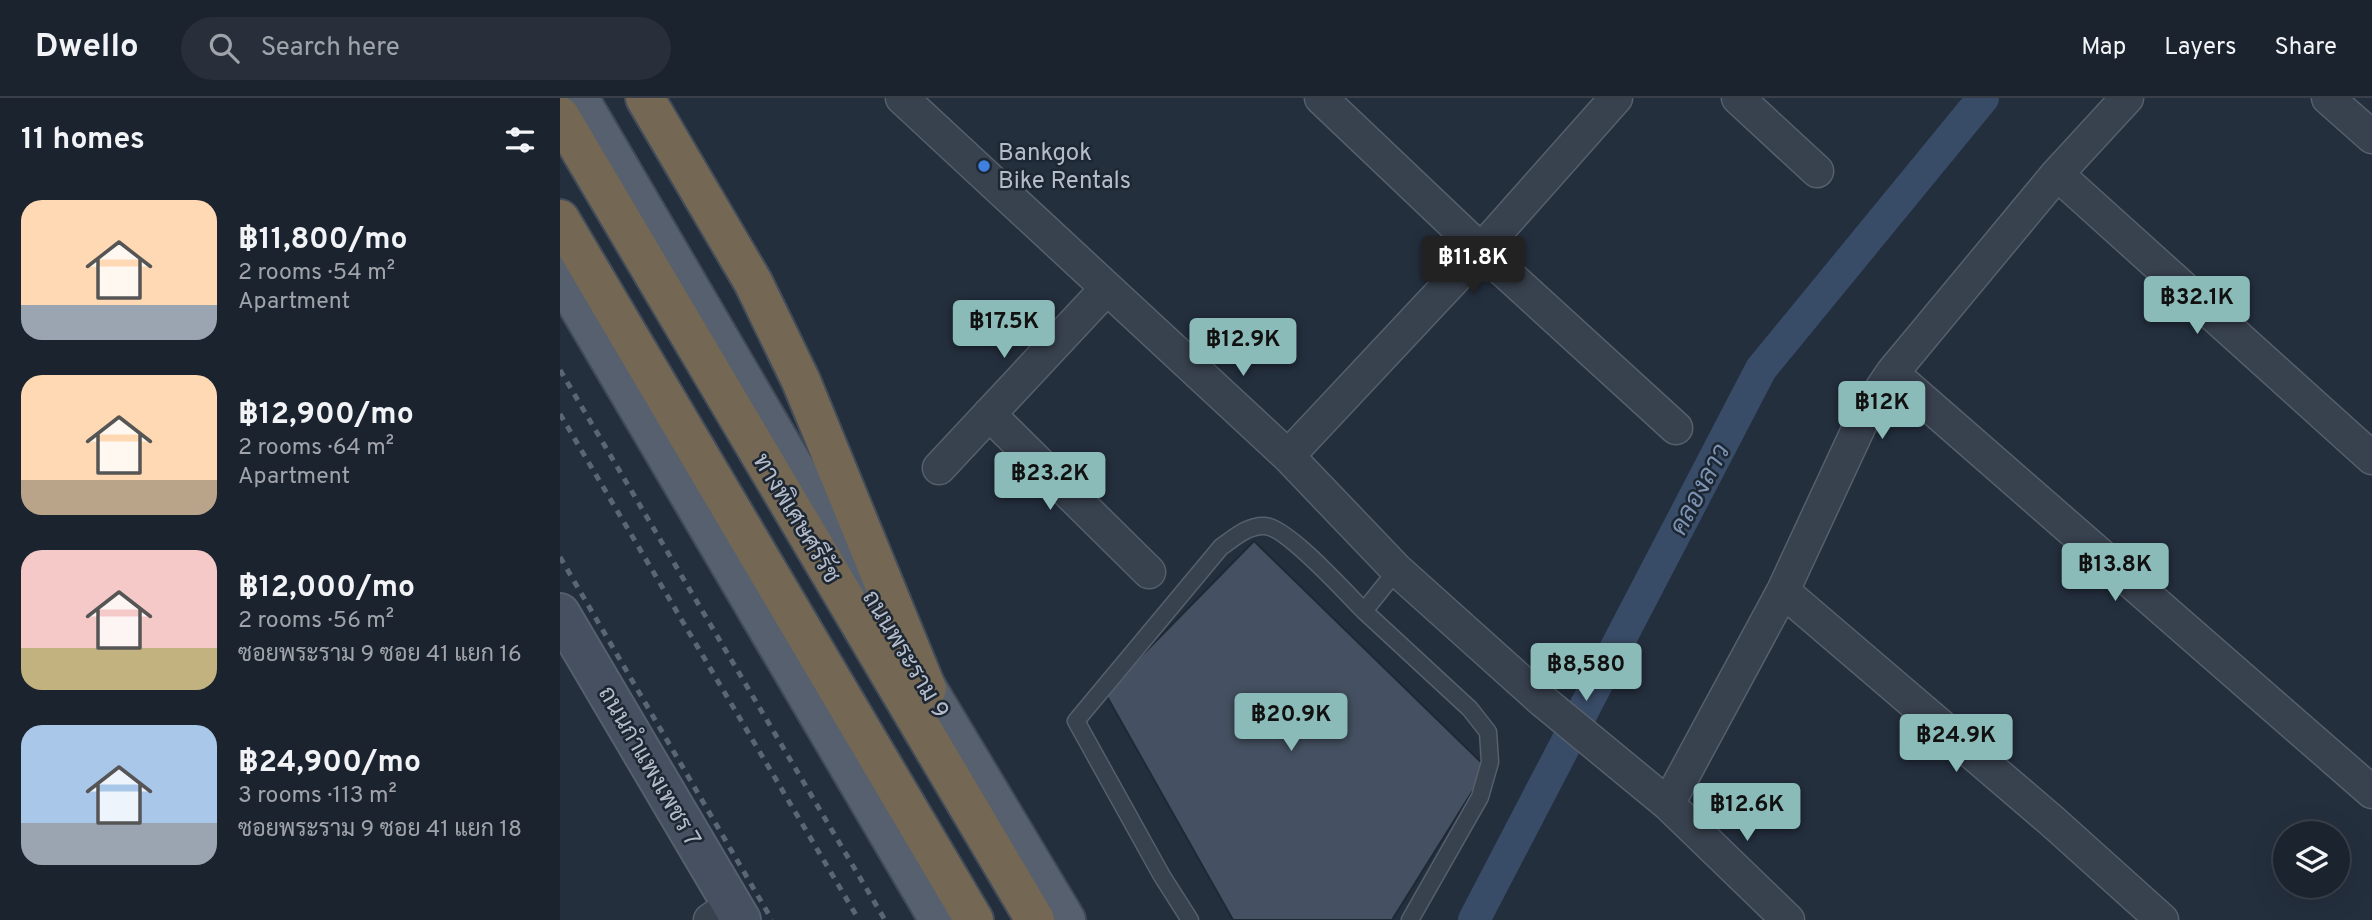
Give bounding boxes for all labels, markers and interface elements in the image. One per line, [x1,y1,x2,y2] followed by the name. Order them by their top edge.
[181,17,671,80] search box
[35,27,139,69] text: Dwello
[205,29,243,67] icon: search
[261,32,400,65] text: Search here
[2081,33,2126,63] text: Map
[2164,33,2236,63] text: Layers
[2274,33,2337,63] text: Share
[501,121,539,159] icon: filters
[21,122,145,159] text: 11 homes
[998,139,1131,197] place label: Bankgok Bike Rentals
[976,158,992,174] marker: Bankgok Bike Rentals
[238,222,408,259] text: ฿11,800/mo
[77,228,161,312] icon: home
[1416,236,1530,296] pin: ฿11.8K
[1438,244,1508,273] text: ฿11.8K
[238,259,395,288] text: 2 rooms · 54 m²
[2140,276,2254,336] pin: ฿32.1K
[2160,284,2234,313] text: ฿32.1K
[238,288,350,317] text: Apartment
[947,300,1061,360] pin: ฿17.5K
[969,308,1039,337] text: ฿17.5K
[1186,318,1300,378] pin: ฿12.9K
[1205,326,1281,355] text: ฿12.9K
[1841,382,1923,441] pin: ฿12K
[1854,389,1910,418] text: ฿12K
[238,397,414,434] text: ฿12,900/mo
[77,403,161,487] icon: home
[238,434,394,463] text: 2 rooms · 64 m²
[1663,439,1739,542] water label: คลองลาว
[745,448,847,589] street label: ทางพิเศษศรีรัช
[993,452,1107,512] pin: ฿23.2K
[1010,460,1090,489] text: ฿23.2K
[238,463,350,492] text: Apartment
[2058,544,2172,603] pin: ฿13.8K
[2078,551,2152,580] text: ฿13.8K
[238,570,415,607] text: ฿12,000/mo
[77,578,161,662] icon: home
[854,586,954,725] street label: ถนนพระราม 9
[238,607,394,636] text: 2 rooms · 56 m²
[238,641,522,670] text: ซอยพระราม 9 ซอย 41 แยก 16
[1529,644,1643,703] pin: ฿8,580
[1547,651,1625,680] text: ฿8,580
[590,681,707,853] street label: ถนนกำแพงเพชร 7
[1234,694,1348,753] pin: ฿20.9K
[1250,701,1332,730] text: ฿20.9K
[1899,714,2013,774] pin: ฿24.9K
[1916,722,1996,751] text: ฿24.9K
[238,745,421,782] text: ฿24,900/mo
[77,753,161,837] icon: home
[238,782,397,811] text: 3 rooms · 113 m²
[1690,784,1804,843] pin: ฿12.6K
[1709,791,1785,820] text: ฿12.6K
[238,816,522,845] text: ซอยพระราม 9 ซอย 41 แยก 18
[2273,821,2350,898] map controls
[2273,821,2350,898] button: layers

